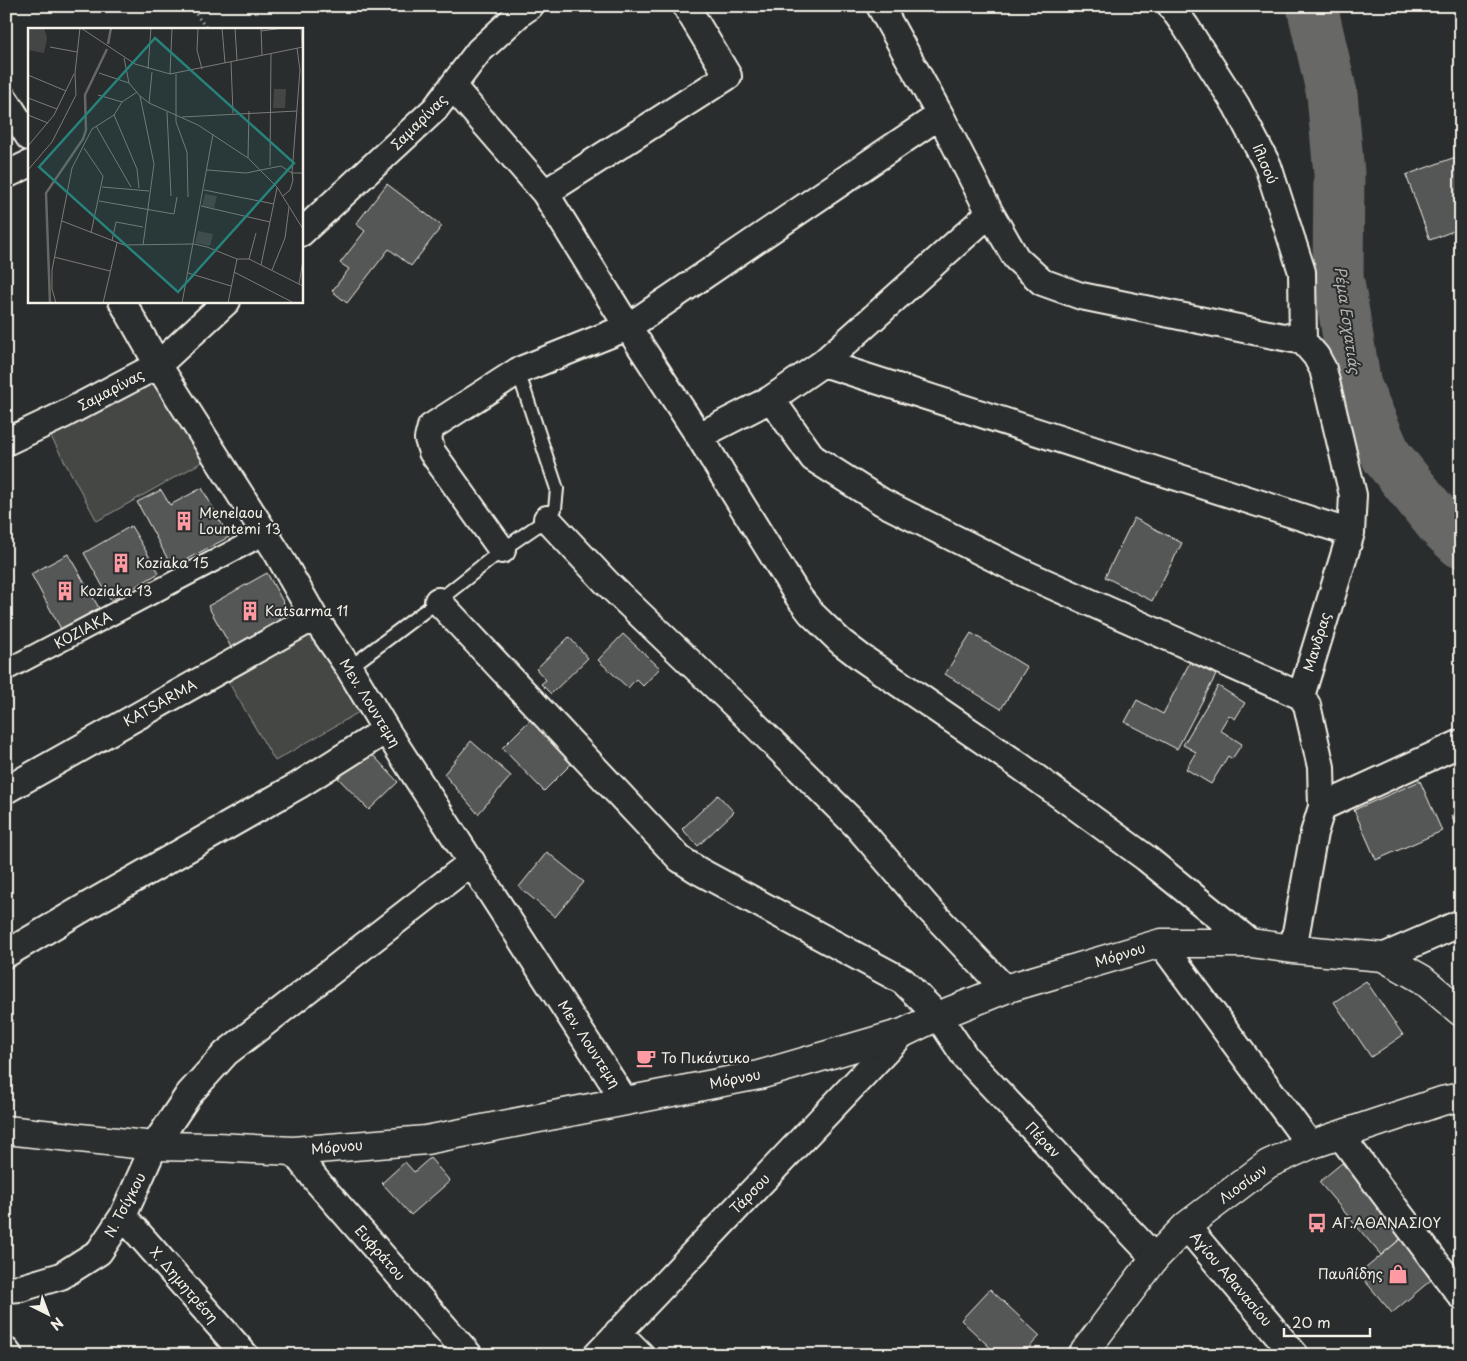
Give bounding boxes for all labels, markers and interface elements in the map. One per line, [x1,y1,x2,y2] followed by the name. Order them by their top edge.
[28,28,302,302] inset map
[386,89,451,154] street label: Σαμαρίνας
[1248,141,1283,187] street label: Ιλισού
[1330,264,1368,376] water label: Ρέμα Εσχατιάς
[74,363,147,416] street label: Σαμαρίνας
[199,502,281,539] place label: Menelaou Lountemi 13
[173,510,195,532] building icon: Menelaou Lountemi 13
[110,552,132,574] building icon: Koziaka 15
[136,552,209,573] place label: Koziaka 15
[54,580,76,602] building icon: Koziaka 13
[80,580,152,601] place label: Koziaka 13
[239,600,261,622] building icon: Katsarma 11
[265,600,348,621] place label: Katsarma 11
[50,605,116,654] street label: KOZIAKA
[1298,610,1336,674] street label: Μανδρας
[335,654,406,751] street label: Μεν. Λουντεμη
[119,674,200,731] street label: KATSARMA
[1092,937,1148,972] street label: Μόρνου
[553,996,626,1092] street label: Μεν. Λουντεμη
[635,1047,657,1069] cafe icon: Το Πικάντικο
[661,1047,750,1068] place label: Το Πικάντικο
[707,1063,762,1094] street label: Μόρνου
[1021,1117,1066,1162] street label: Πέραν
[310,1134,364,1159] street label: Μόρνου
[1214,1159,1271,1208] street label: Λιοσίων
[99,1168,151,1241] street label: Ν. Τσίγκου
[725,1168,774,1219] street label: Τάρσου
[1306,1212,1328,1234] bus stop icon: ΑΓ.ΑΘΑΝΑΣΙΟΥ
[1332,1212,1441,1233] place label: ΑΓ.ΑΘΑΝΑΣΙΟΥ
[350,1220,411,1285] street label: Ευφράτου
[1185,1227,1277,1331] street label: Αγίου Αθανασίου
[145,1242,223,1327] street label: Χ. Δημητρέση
[1318,1263,1383,1284] place label: Παυλίδης
[1387,1263,1409,1285] shop icon: Παυλίδης
[22,1288,72,1338] north arrow
[1284,1306,1371,1338] scale bar
[1292,1310,1331,1333] text: 20 m
[46,1313,68,1336] text: N

